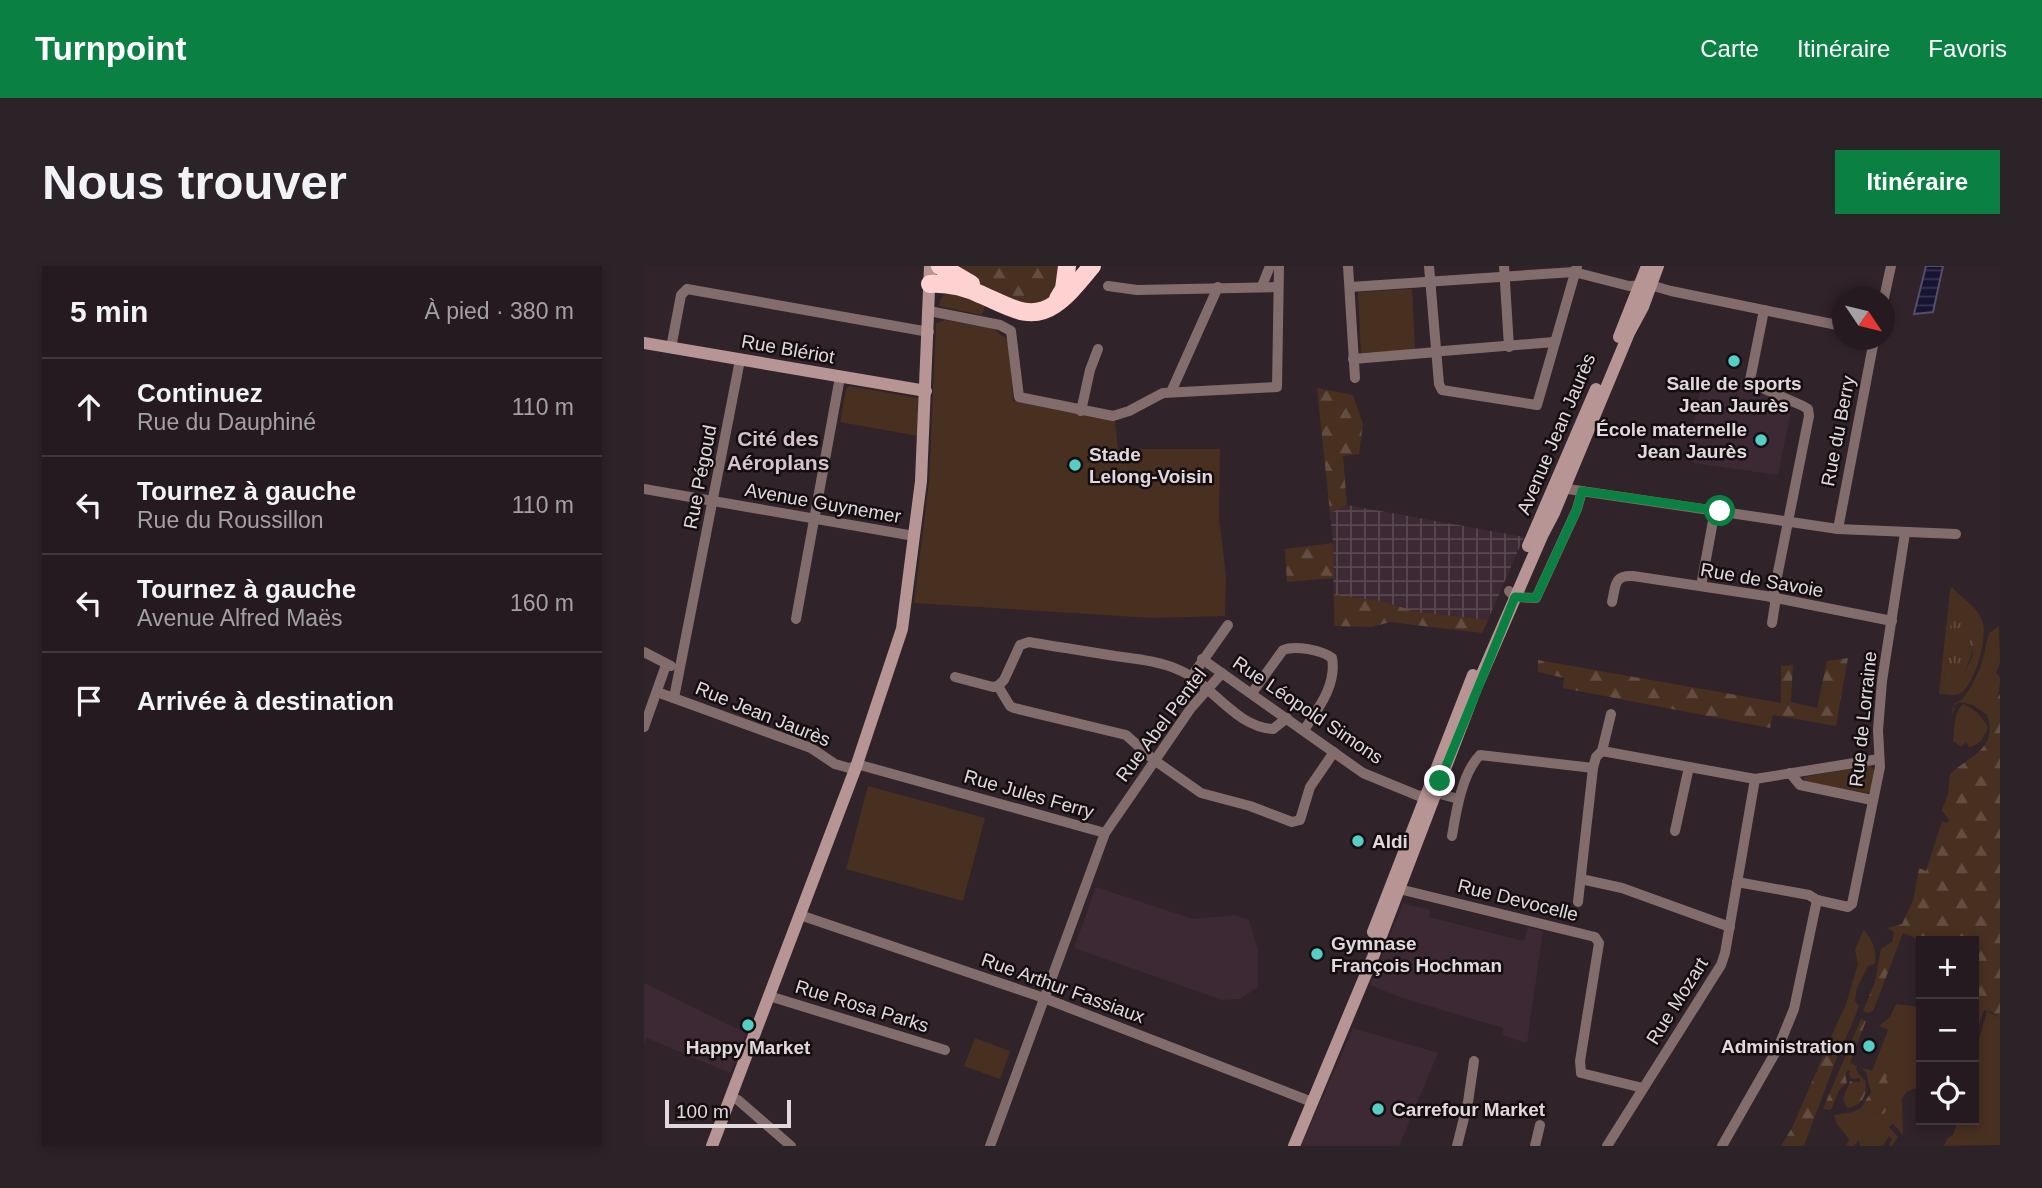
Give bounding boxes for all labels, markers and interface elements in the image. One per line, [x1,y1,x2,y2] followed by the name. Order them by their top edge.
[35,30,187,67] text: Turnpoint
[1700,35,1759,62] text: Carte
[1797,35,1890,62] text: Itinéraire
[1928,35,2007,62] text: Favoris
[1835,150,2000,214] button: Itinéraire
[42,155,347,209] text: Nous trouver
[1832,287,1895,350] north arrow
[70,295,148,328] text: 5 min
[424,298,574,324] text: À pied · 380 m
[740,330,837,368] street label: Rue Blériot
[1513,350,1599,518] street label: Avenue Jean Jaurès
[1726,353,1742,369] marker: Salle de sports Jean Jaurès
[1666,373,1802,416] place label: Salle de sports Jean Jaurès
[1817,374,1859,488] street label: Rue du Berry
[137,378,263,408] text: Continuez
[70,388,108,426] icon: ahead
[512,394,574,420] text: 110 m
[137,409,316,435] text: Rue du Dauphiné
[1596,419,1747,462] place label: École maternelle Jean Jaurès
[680,423,720,531] street label: Rue Pégoud
[727,427,829,474] district label: Cité des Aéroplans
[1753,432,1769,448] marker: École maternelle Jean Jaurès
[1089,444,1213,487] place label: Stade Lelong-Voisin
[1067,457,1083,473] marker: Stade Lelong-Voisin
[137,476,356,506] text: Tournez à gauche
[743,479,903,527] street label: Avenue Guynemer
[70,486,108,524] icon: left
[512,492,574,518] text: 110 m
[1704,495,1735,526] route start
[137,507,324,533] text: Rue du Roussillon
[1699,559,1825,601] street label: Rue de Savoie
[137,574,356,604] text: Tournez à gauche
[70,584,108,622] icon: left
[510,590,574,616] text: 160 m
[137,605,342,631] text: Avenue Alfred Maës
[1845,650,1881,788] street label: Rue de Lorraine
[1229,652,1387,768] street label: Rue Léopold Simons
[1112,664,1210,786] street label: Rue Abel Pentel
[692,677,834,751] street label: Rue Jean Jaurès
[70,682,108,720] icon: arrive
[137,686,394,716] text: Arrivée à destination
[962,765,1097,823] street label: Rue Jules Ferry
[1424,765,1455,796] route end
[1372,831,1408,852] place label: Aldi
[1350,833,1366,849] marker: Aldi
[1456,875,1580,925] street label: Rue Devocelle
[1331,933,1502,976] place label: Gymnase François Hochman
[1916,936,1979,1125] map controls
[1916,936,1979,999] button: +
[1309,946,1325,962] marker: Gymnase François Hochman
[979,949,1148,1027] street label: Rue Arthur Fassiaux
[1642,953,1712,1048] street label: Rue Mozart
[793,976,931,1036] street label: Rue Rosa Parks
[1916,999,1979,1062] button: −
[740,1017,756,1033] marker: Happy Market
[1721,1036,1855,1057] place label: Administration
[686,1037,811,1058] place label: Happy Market
[1861,1038,1877,1054] marker: Administration
[1916,1062,1979,1125] button: locate
[665,1097,791,1129] scale bar
[1392,1099,1546,1120] place label: Carrefour Market
[676,1101,729,1122] text: 100 m
[1370,1101,1386,1117] marker: Carrefour Market

